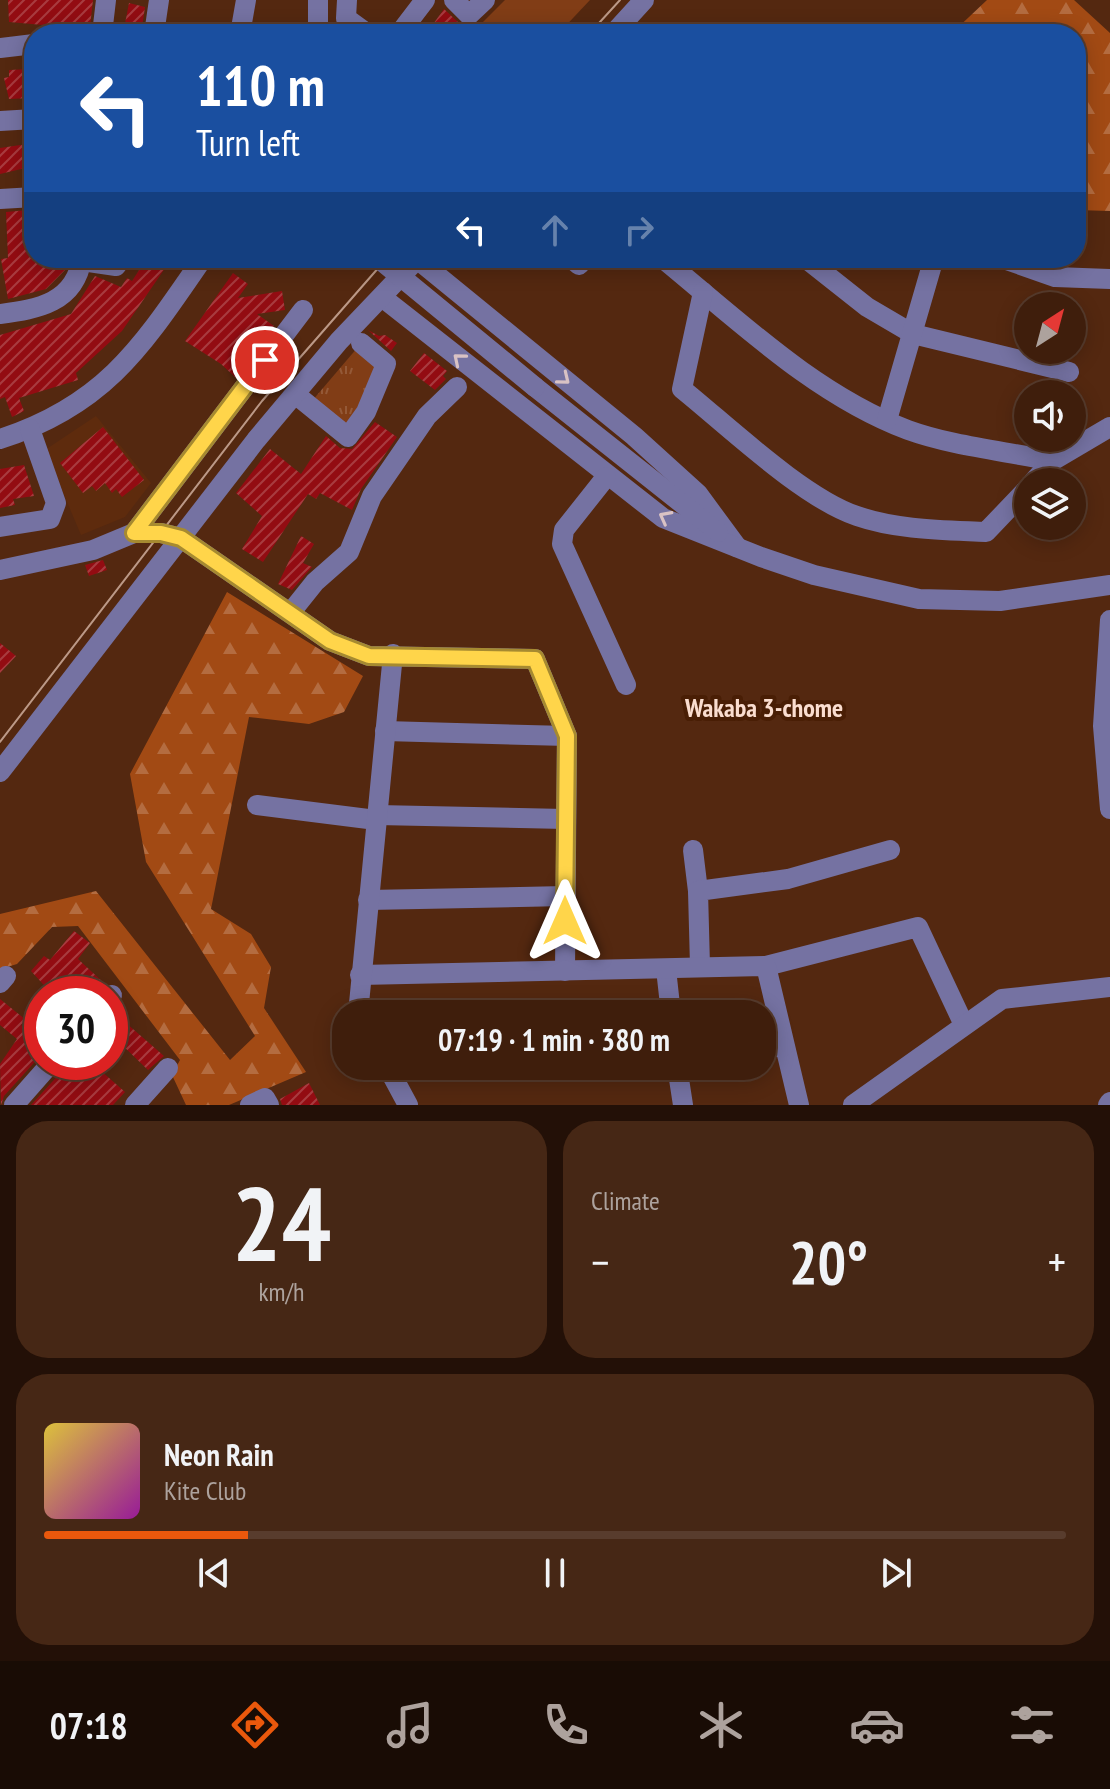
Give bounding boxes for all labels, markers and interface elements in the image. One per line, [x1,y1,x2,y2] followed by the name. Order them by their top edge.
[196,49,325,121] text: 110 m
[64,56,168,160] icon: left
[196,119,300,166] text: Turn left
[449,208,493,252] icon: left
[533,208,577,252] icon: ahead
[617,208,661,252] icon: right
[1014,292,1086,364] north arrow
[1014,292,1086,540] map controls
[231,326,299,394] pin
[243,338,287,382] icon: arrive
[454,354,469,369] one-way arrow
[555,370,570,384] one-way arrow
[1014,380,1086,452] button: sound
[1014,468,1086,540] button: layers
[659,512,673,527] one-way arrow
[684,691,843,724] district label: Wakaba 3-chome
[523,879,607,963] position arrow
[24,976,128,1080] speed limit sign: 30
[438,1020,670,1059] text: 07:19 · 1 min · 380 m
[232,1155,331,1290] text: 24
[591,1184,660,1217] text: Climate
[789,1223,868,1301] text: 20°
[591,1233,609,1290] text: −
[1048,1233,1066,1290] text: +
[258,1275,305,1308] text: km/h
[164,1435,274,1474] text: Neon Rain
[164,1474,246,1507] text: Kite Club
[192,1551,236,1595] icon: previous
[533,1551,577,1595] icon: pause
[874,1551,918,1595] icon: next
[227,1697,283,1753] icon: directions
[382,1697,438,1753] icon: music
[538,1697,594,1753] icon: phone
[693,1697,749,1753] icon: climate
[849,1697,905,1753] icon: car
[1004,1697,1060,1753] icon: filters
[50,1702,128,1749] text: 07:18

